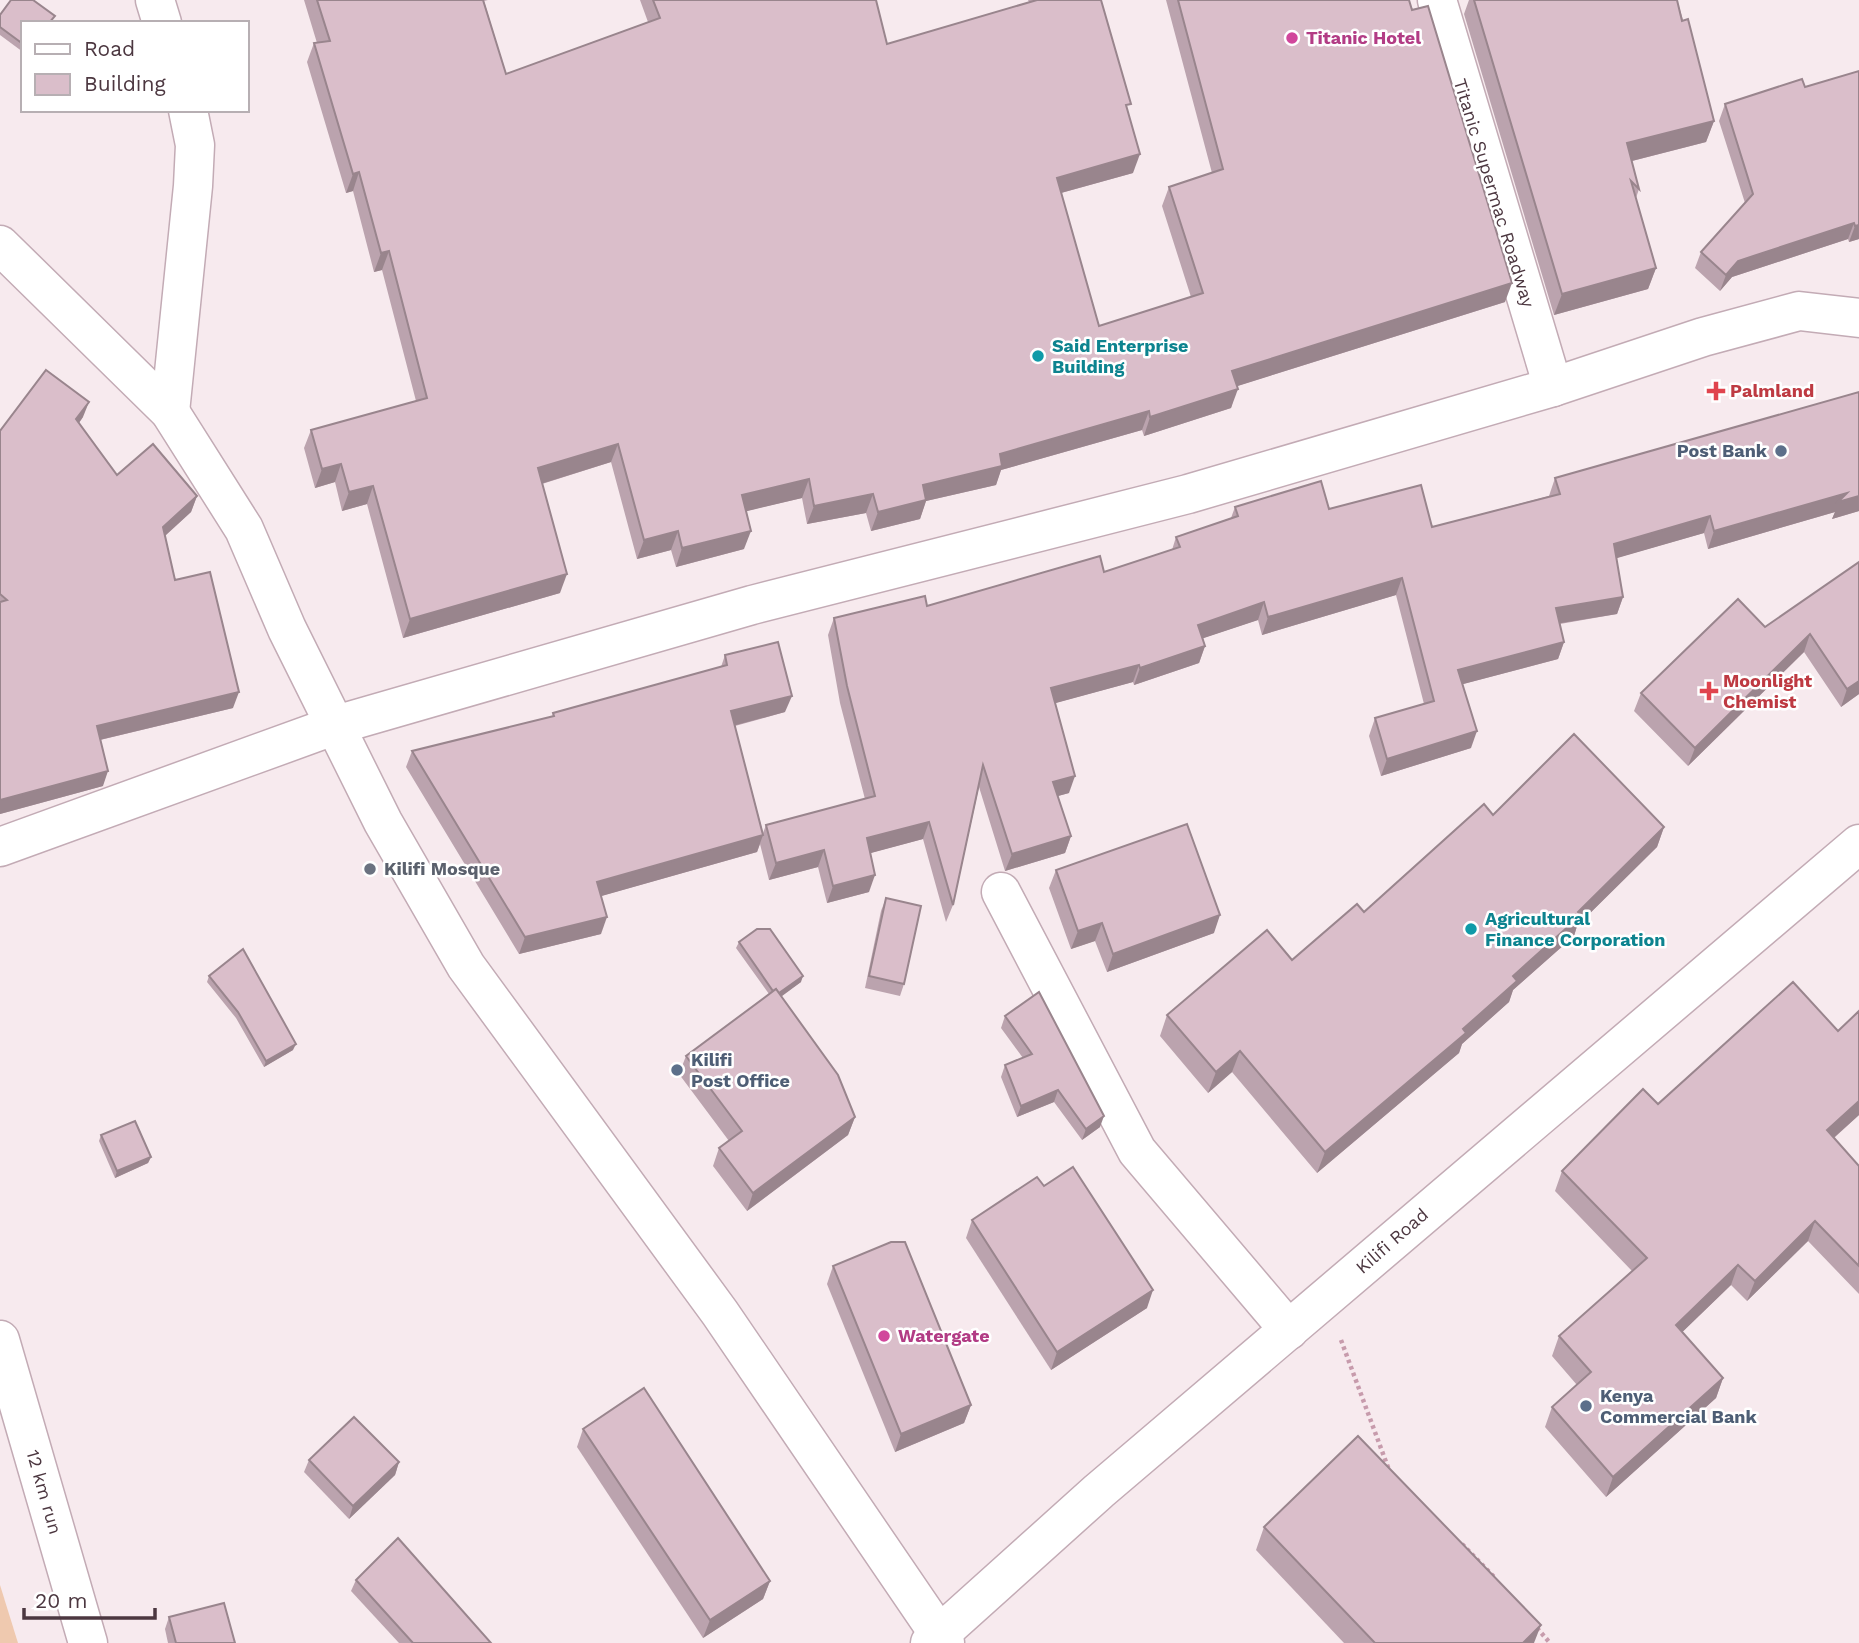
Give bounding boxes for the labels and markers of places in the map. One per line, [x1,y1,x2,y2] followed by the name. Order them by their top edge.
[1306,27,1421,48] place label: Titanic Hotel
[1284,30,1300,46] marker: Titanic Hotel
[1052,335,1188,377] place label: Said Enterprise Building
[1030,348,1046,364] marker: Said Enterprise Building
[1730,380,1814,401] place label: Palmland
[1708,383,1724,399] marker: Palmland
[1677,440,1768,461] place label: Post Bank
[1773,443,1789,459] marker: Post Bank
[1723,670,1812,712] place label: Moonlight Chemist
[1701,683,1717,699] marker: Moonlight Chemist
[384,858,500,879] place label: Kilifi Mosque
[362,861,378,877] marker: Kilifi Mosque
[1485,908,1665,950] place label: Agricultural Finance Corporation
[1463,921,1479,937] marker: Agricultural Finance Corporation
[691,1049,790,1091] place label: Kilifi Post Office
[669,1062,685,1078] marker: Kilifi Post Office
[898,1325,990,1346] place label: Watergate
[876,1328,892,1344] marker: Watergate
[1600,1385,1758,1427] place label: Kenya Commercial Bank
[1578,1398,1594,1414] marker: Kenya Commercial Bank

